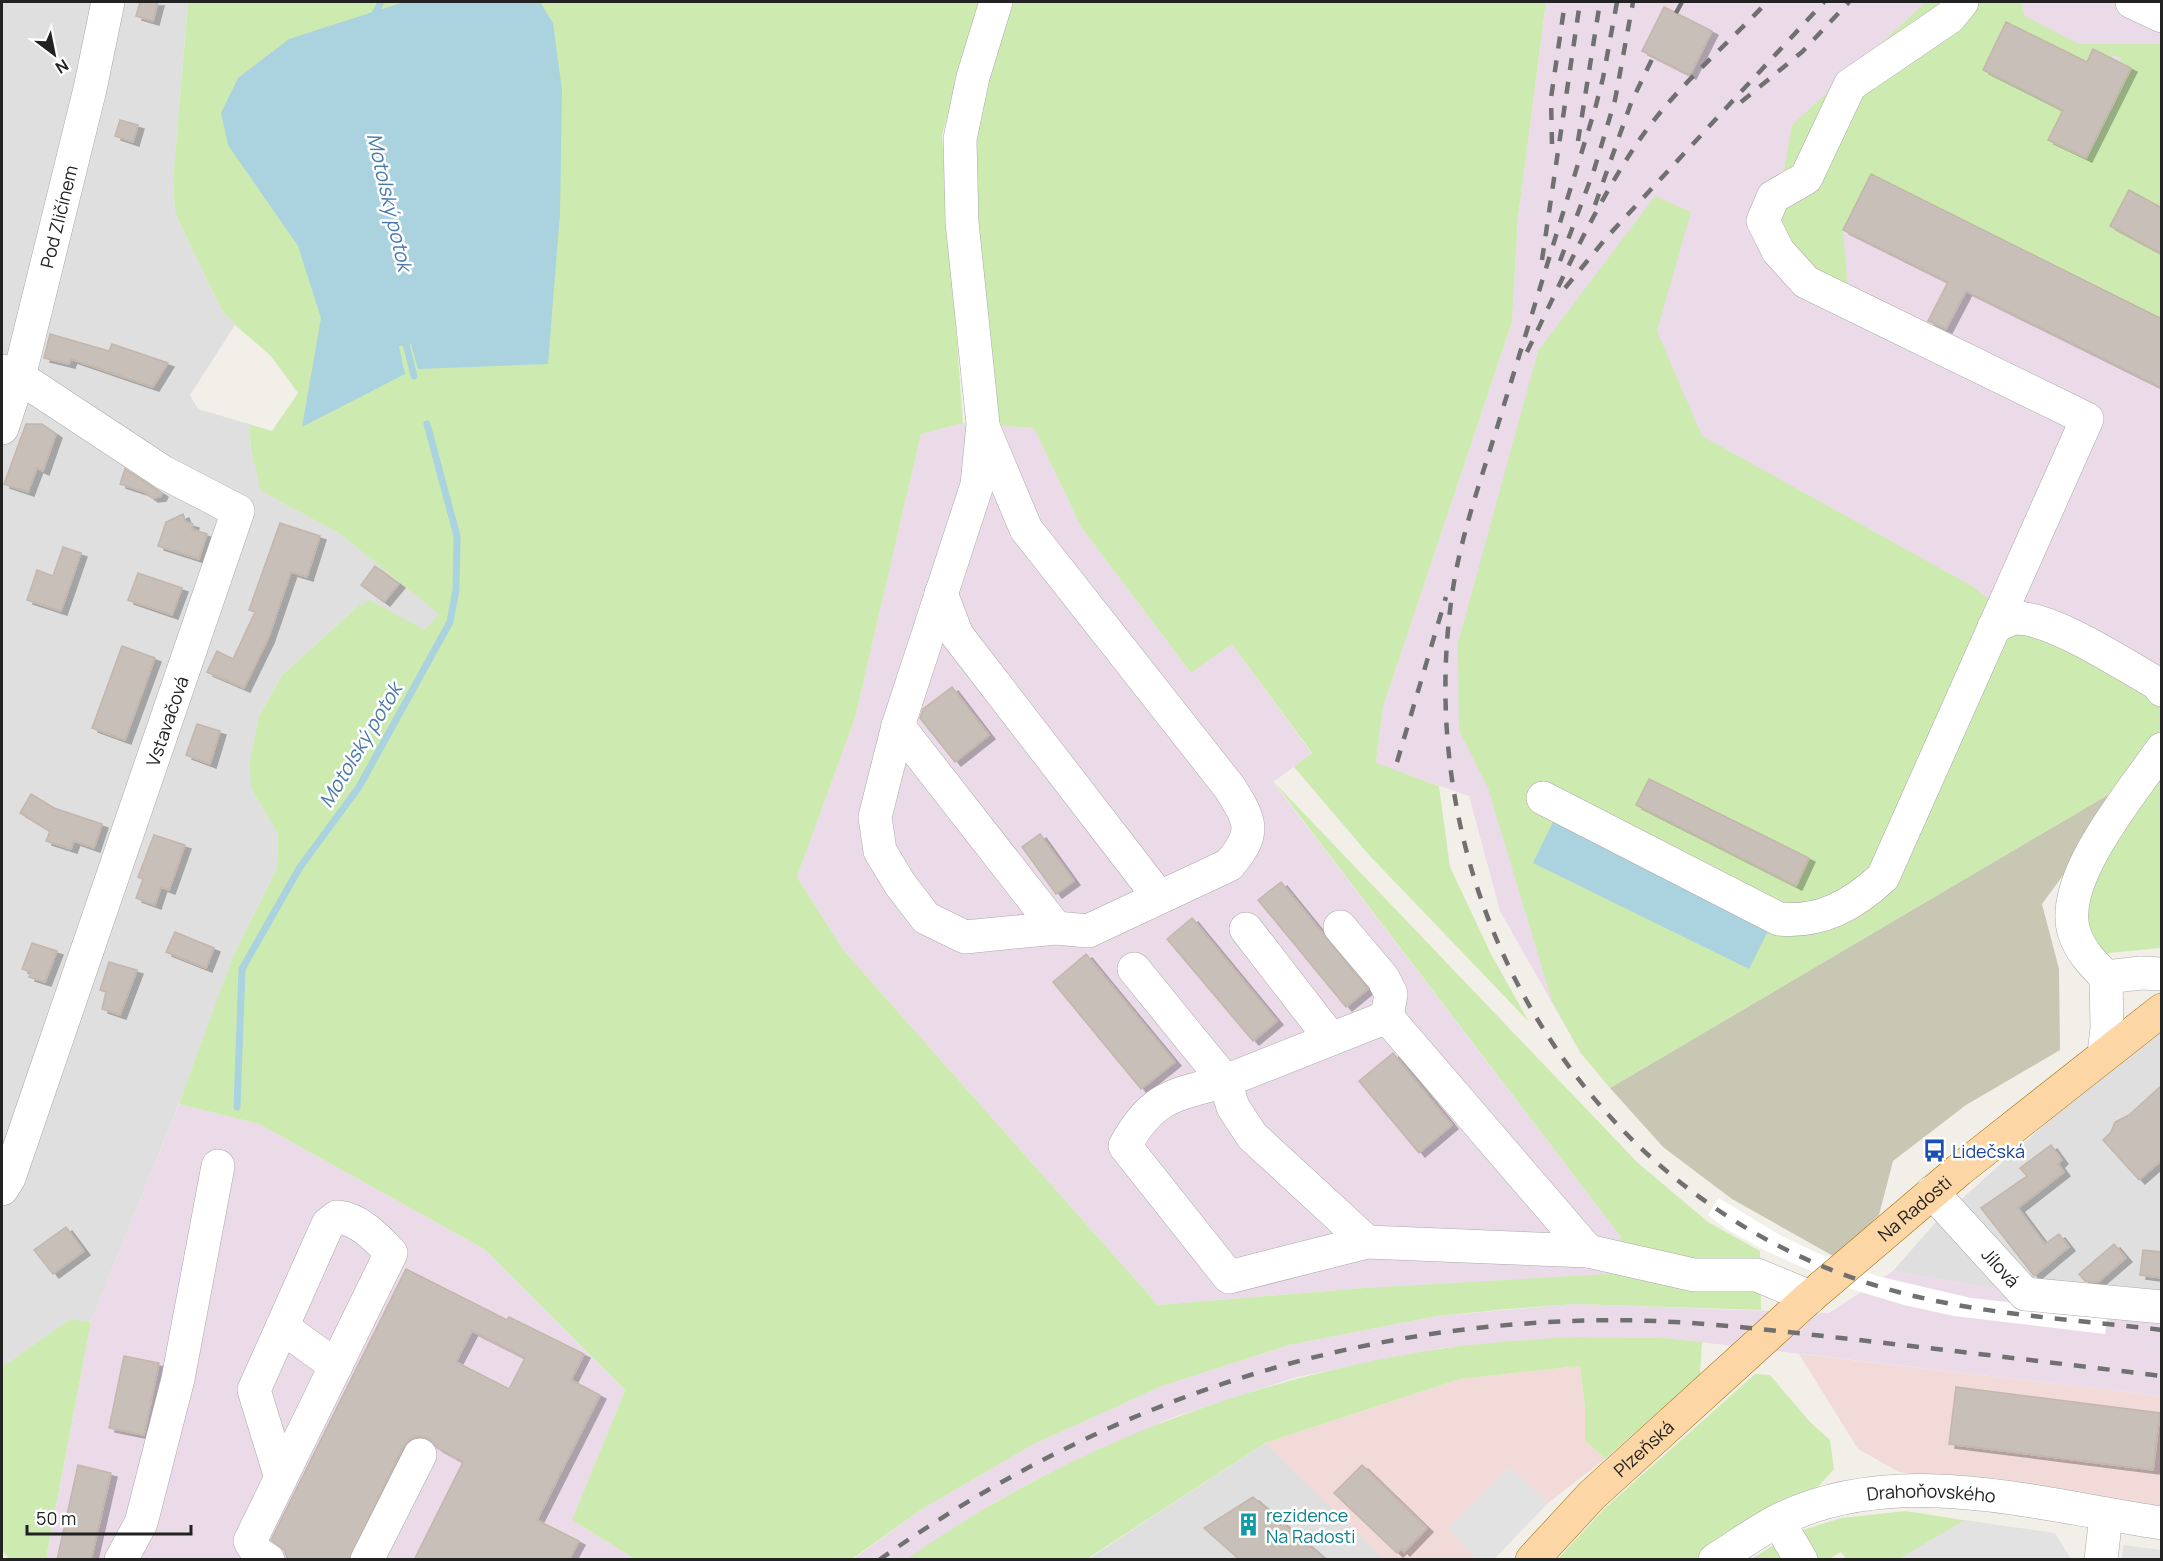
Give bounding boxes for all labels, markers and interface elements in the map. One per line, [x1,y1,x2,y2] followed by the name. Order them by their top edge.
[24,24,84,84] north arrow
[51,54,73,79] text: N
[361,130,420,277] water label: Motolský potok
[34,163,83,271] street label: Pod Zličínem
[140,673,194,769] street label: Vstavačová
[312,675,409,812] water label: Motolský potok
[1921,1138,1947,1164] bus stop icon: Lidečská
[1952,1139,2025,1163] place label: Lidečská
[1872,1170,1956,1246] street label: Na Radosti
[1976,1242,2025,1292] street label: Jílová
[1608,1415,1679,1482] street label: Plzeňská
[1865,1478,1997,1508] street label: Drahoňovského
[27,1498,190,1536] scale bar
[1266,1503,1355,1548] place label: rezidence Na Radosti
[36,1506,76,1530] text: 50 m
[1235,1512,1261,1538] building icon: rezidence Na Radosti

